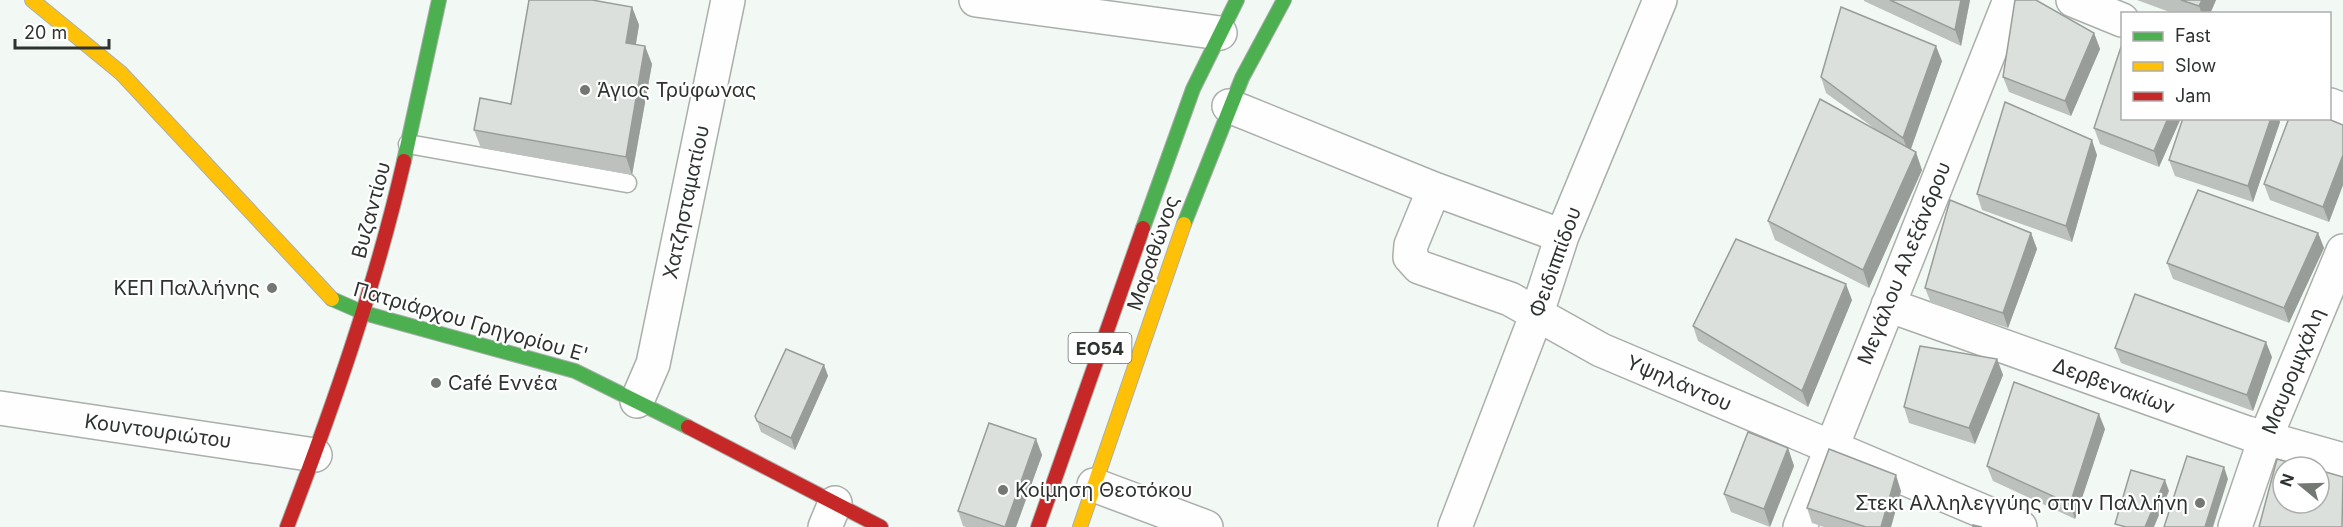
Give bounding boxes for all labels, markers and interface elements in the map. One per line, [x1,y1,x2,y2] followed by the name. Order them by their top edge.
[15,12,110,50] scale bar
[2121,12,2331,120] legend
[24,22,67,43] text: 20 m
[2175,25,2211,46] text: Fast
[2175,55,2216,76] text: Slow
[597,78,756,102] place label: Άγιος Τρύφωνας
[578,83,592,97] marker: Άγιος Τρύφωνας
[2175,85,2211,106] text: Jam
[658,123,714,281] street label: Χατζησταματίου
[1852,158,1956,368] street label: Μεγάλου Αλεξάνδρου
[347,159,395,261] street label: Βυζαντίου
[1122,192,1184,314] street label: Μαραθώνος
[1524,204,1586,320] street label: Φειδιππίδου
[113,276,260,300] place label: ΚΕΠ Παλλήνης
[351,277,591,367] street label: Πατριάρχου Γρηγορίου Ε'
[265,281,279,295] marker: ΚΕΠ Παλλήνης
[2257,304,2329,438] street label: Μαυρομιχάλη
[1068,333,1132,363] road number: ΕΟ54
[1623,350,1735,416] street label: Υψηλάντου
[2050,353,2178,419] street label: Δερβενακίων
[448,371,557,395] place label: Café Εννέα
[429,376,443,390] marker: Café Εννέα
[83,409,233,453] street label: Κουντουριώτου
[2271,455,2331,515] north arrow
[2275,471,2298,489] text: N
[1015,478,1192,502] place label: Κοίμηση Θεοτόκου
[996,483,1010,497] marker: Κοίμηση Θεοτόκου
[1855,491,2188,515] place label: Στεκι Αλληλεγγύης στην Παλλήνη
[2193,496,2207,510] marker: Στεκι Αλληλεγγύης στην Παλλήνη

